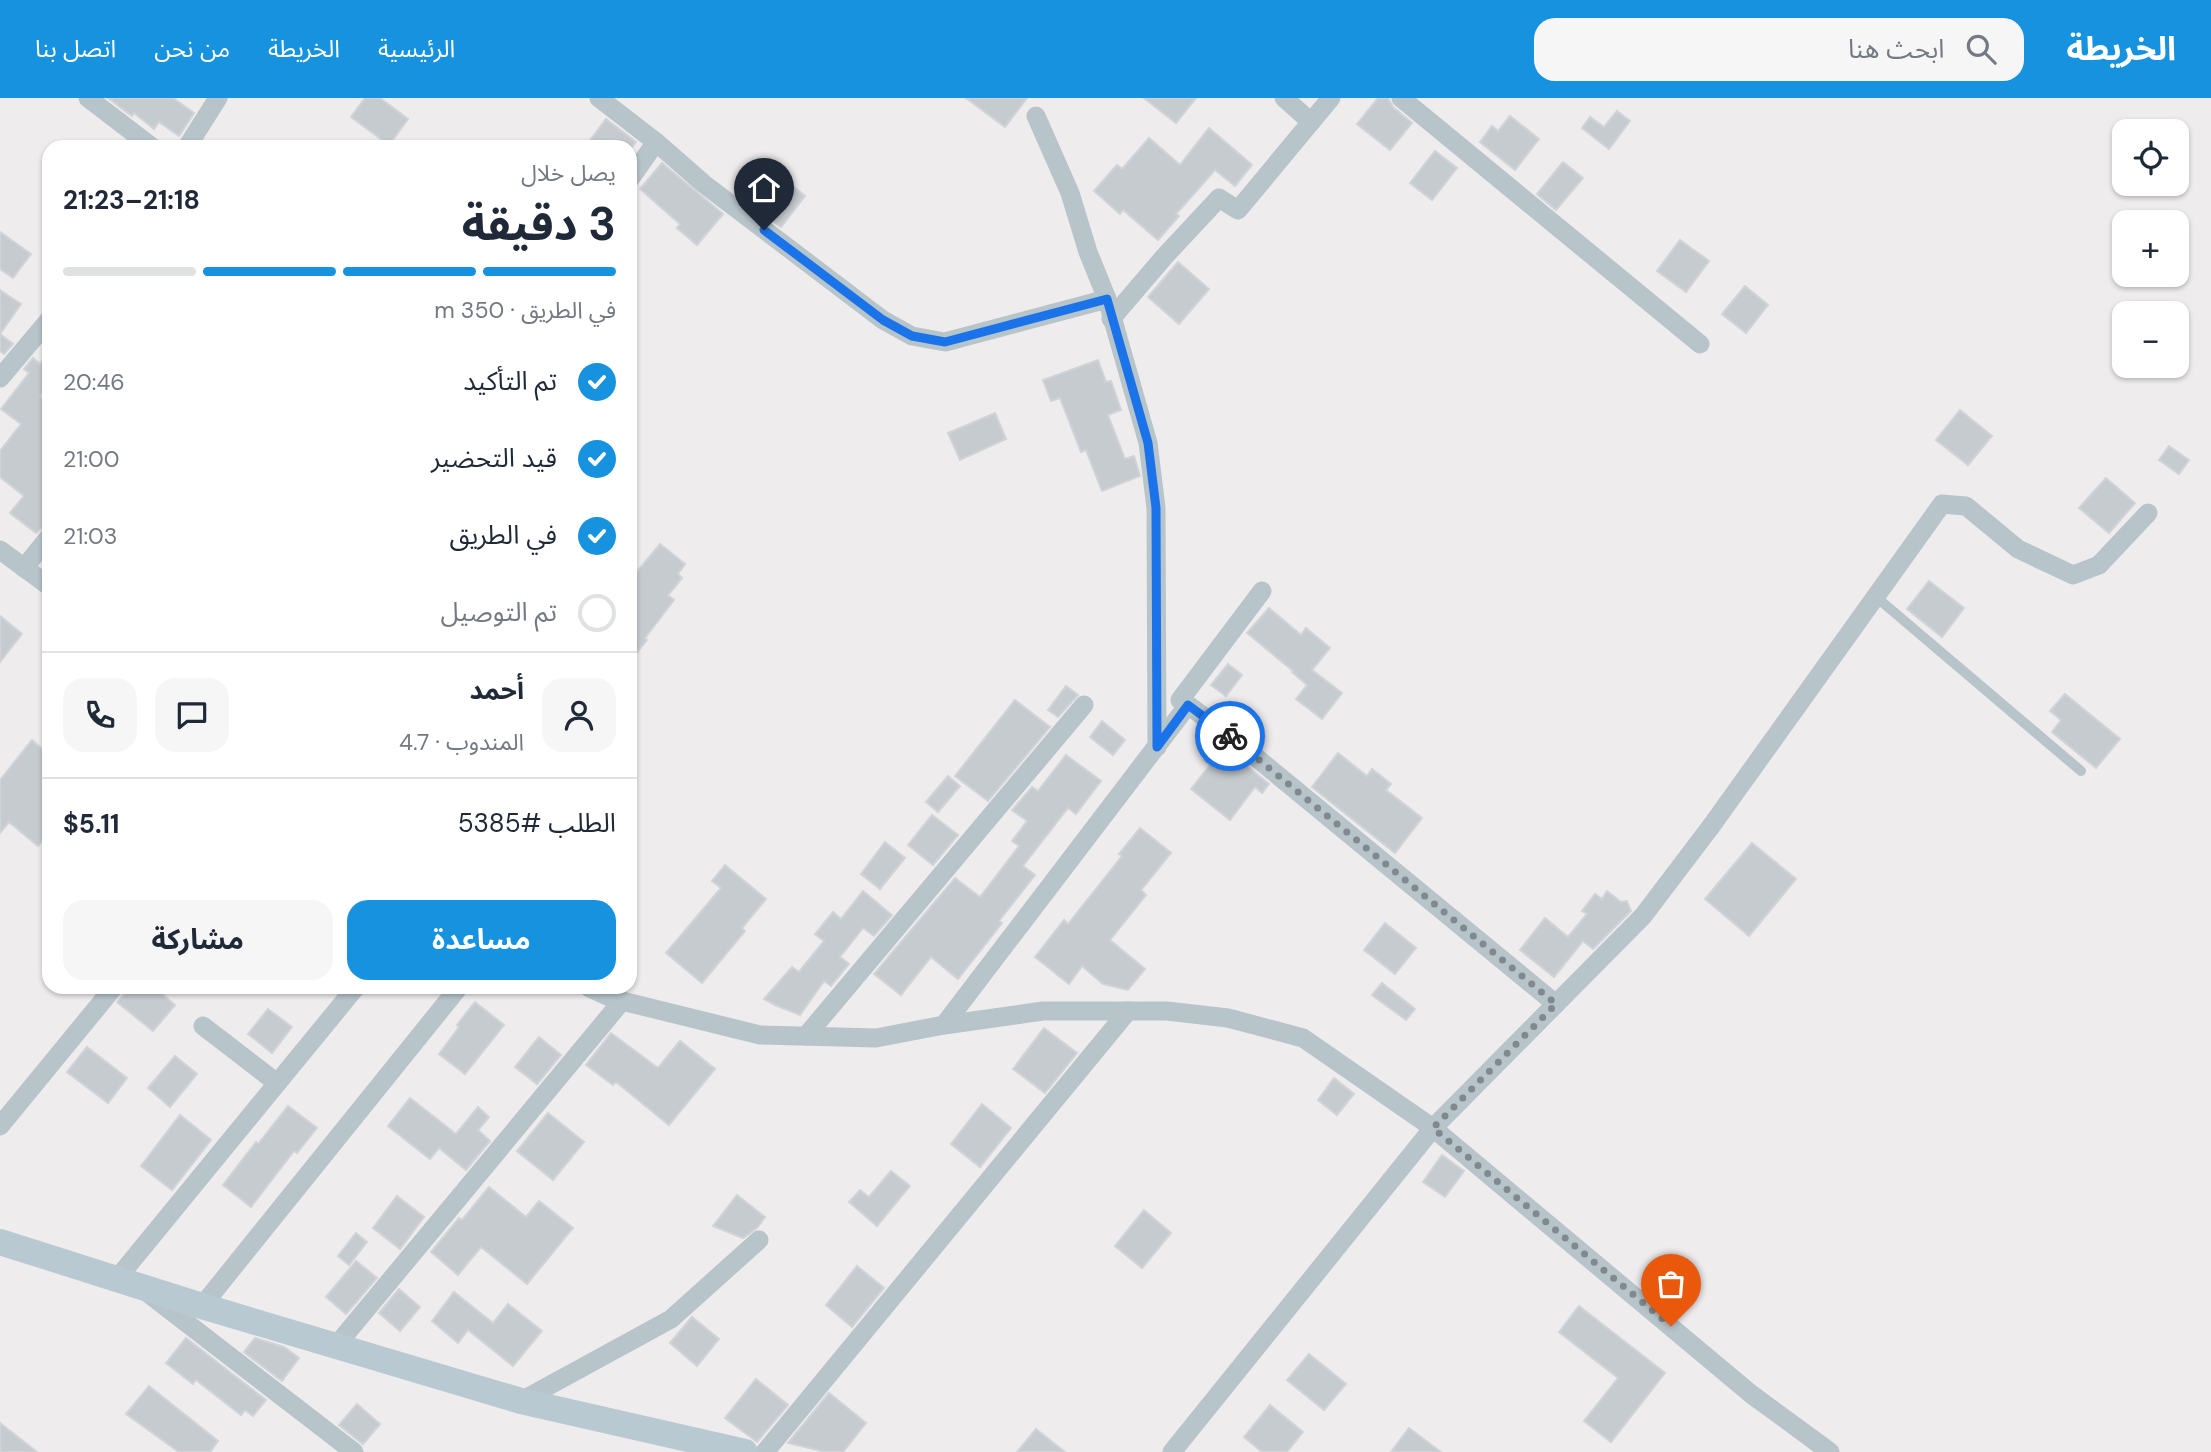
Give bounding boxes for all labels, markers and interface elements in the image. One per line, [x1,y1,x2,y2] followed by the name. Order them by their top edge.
[1534,18,2024,81] search box
[2066,27,2176,70] text: الخريطة
[1962,30,2000,68] icon: search
[1848,32,1944,66] text: ابحث هنا
[35,33,116,64] text: اتصل بنا
[154,33,230,64] text: من نحن
[268,33,340,64] text: الخريطة
[378,33,455,64] text: الرئيسية
[2112,119,2189,378] map controls
[2112,119,2189,196] button: locate
[521,158,616,188] text: يصل خلال
[734,158,794,230] pin
[745,169,783,207] icon: home
[63,183,200,217] text: 21:18–21:23
[462,194,616,254] text: 3 دقيقة
[2112,210,2189,287] button: +
[434,295,616,325] text: في الطريق · 350 m
[2112,301,2189,378] button: −
[578,363,616,401] icon: check
[463,364,557,398] text: تم التأكيد
[63,367,125,397] text: 20:46
[578,440,616,478] icon: check
[431,441,557,475] text: قيد التحضير
[63,444,120,474] text: 21:00
[578,517,616,555] icon: check
[450,518,557,552] text: في الطريق
[63,521,117,551] text: 21:03
[441,595,557,629] text: تم التوصيل
[470,673,524,707] text: أحمد
[63,678,137,752] button: phone
[155,678,229,752] button: chat
[542,678,616,752] button: person
[1195,701,1265,771] courier
[1211,717,1249,755] icon: bike
[399,727,524,757] text: المندوب · 4.7
[458,806,616,840] text: الطلب #5385
[63,807,120,841] text: $5.11
[63,900,333,980] button: مشاركة
[347,900,616,980] button: مساعدة
[1641,1254,1701,1326] pin
[1652,1265,1690,1303] icon: bag

